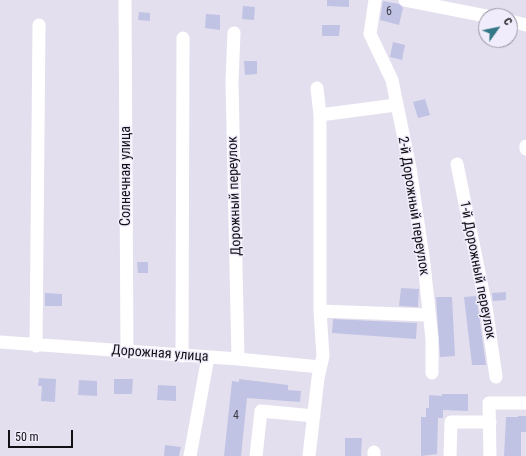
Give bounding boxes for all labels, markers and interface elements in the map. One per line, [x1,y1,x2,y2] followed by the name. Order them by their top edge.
[386,5,392,19] house number: 6
[478,8,518,48] north arrow
[500,16,515,28] text: С
[118,126,134,226] street label: Солнечная улица
[394,135,432,277] street label: 2-й Дорожный переулок
[225,136,245,256] street label: Дорожный переулок
[455,199,499,341] street label: 1-й Дорожный переулок
[111,342,209,366] street label: Дорожная улица
[233,409,239,423] house number: 4
[10,422,75,448] scale bar
[15,430,39,444] text: 50 m

